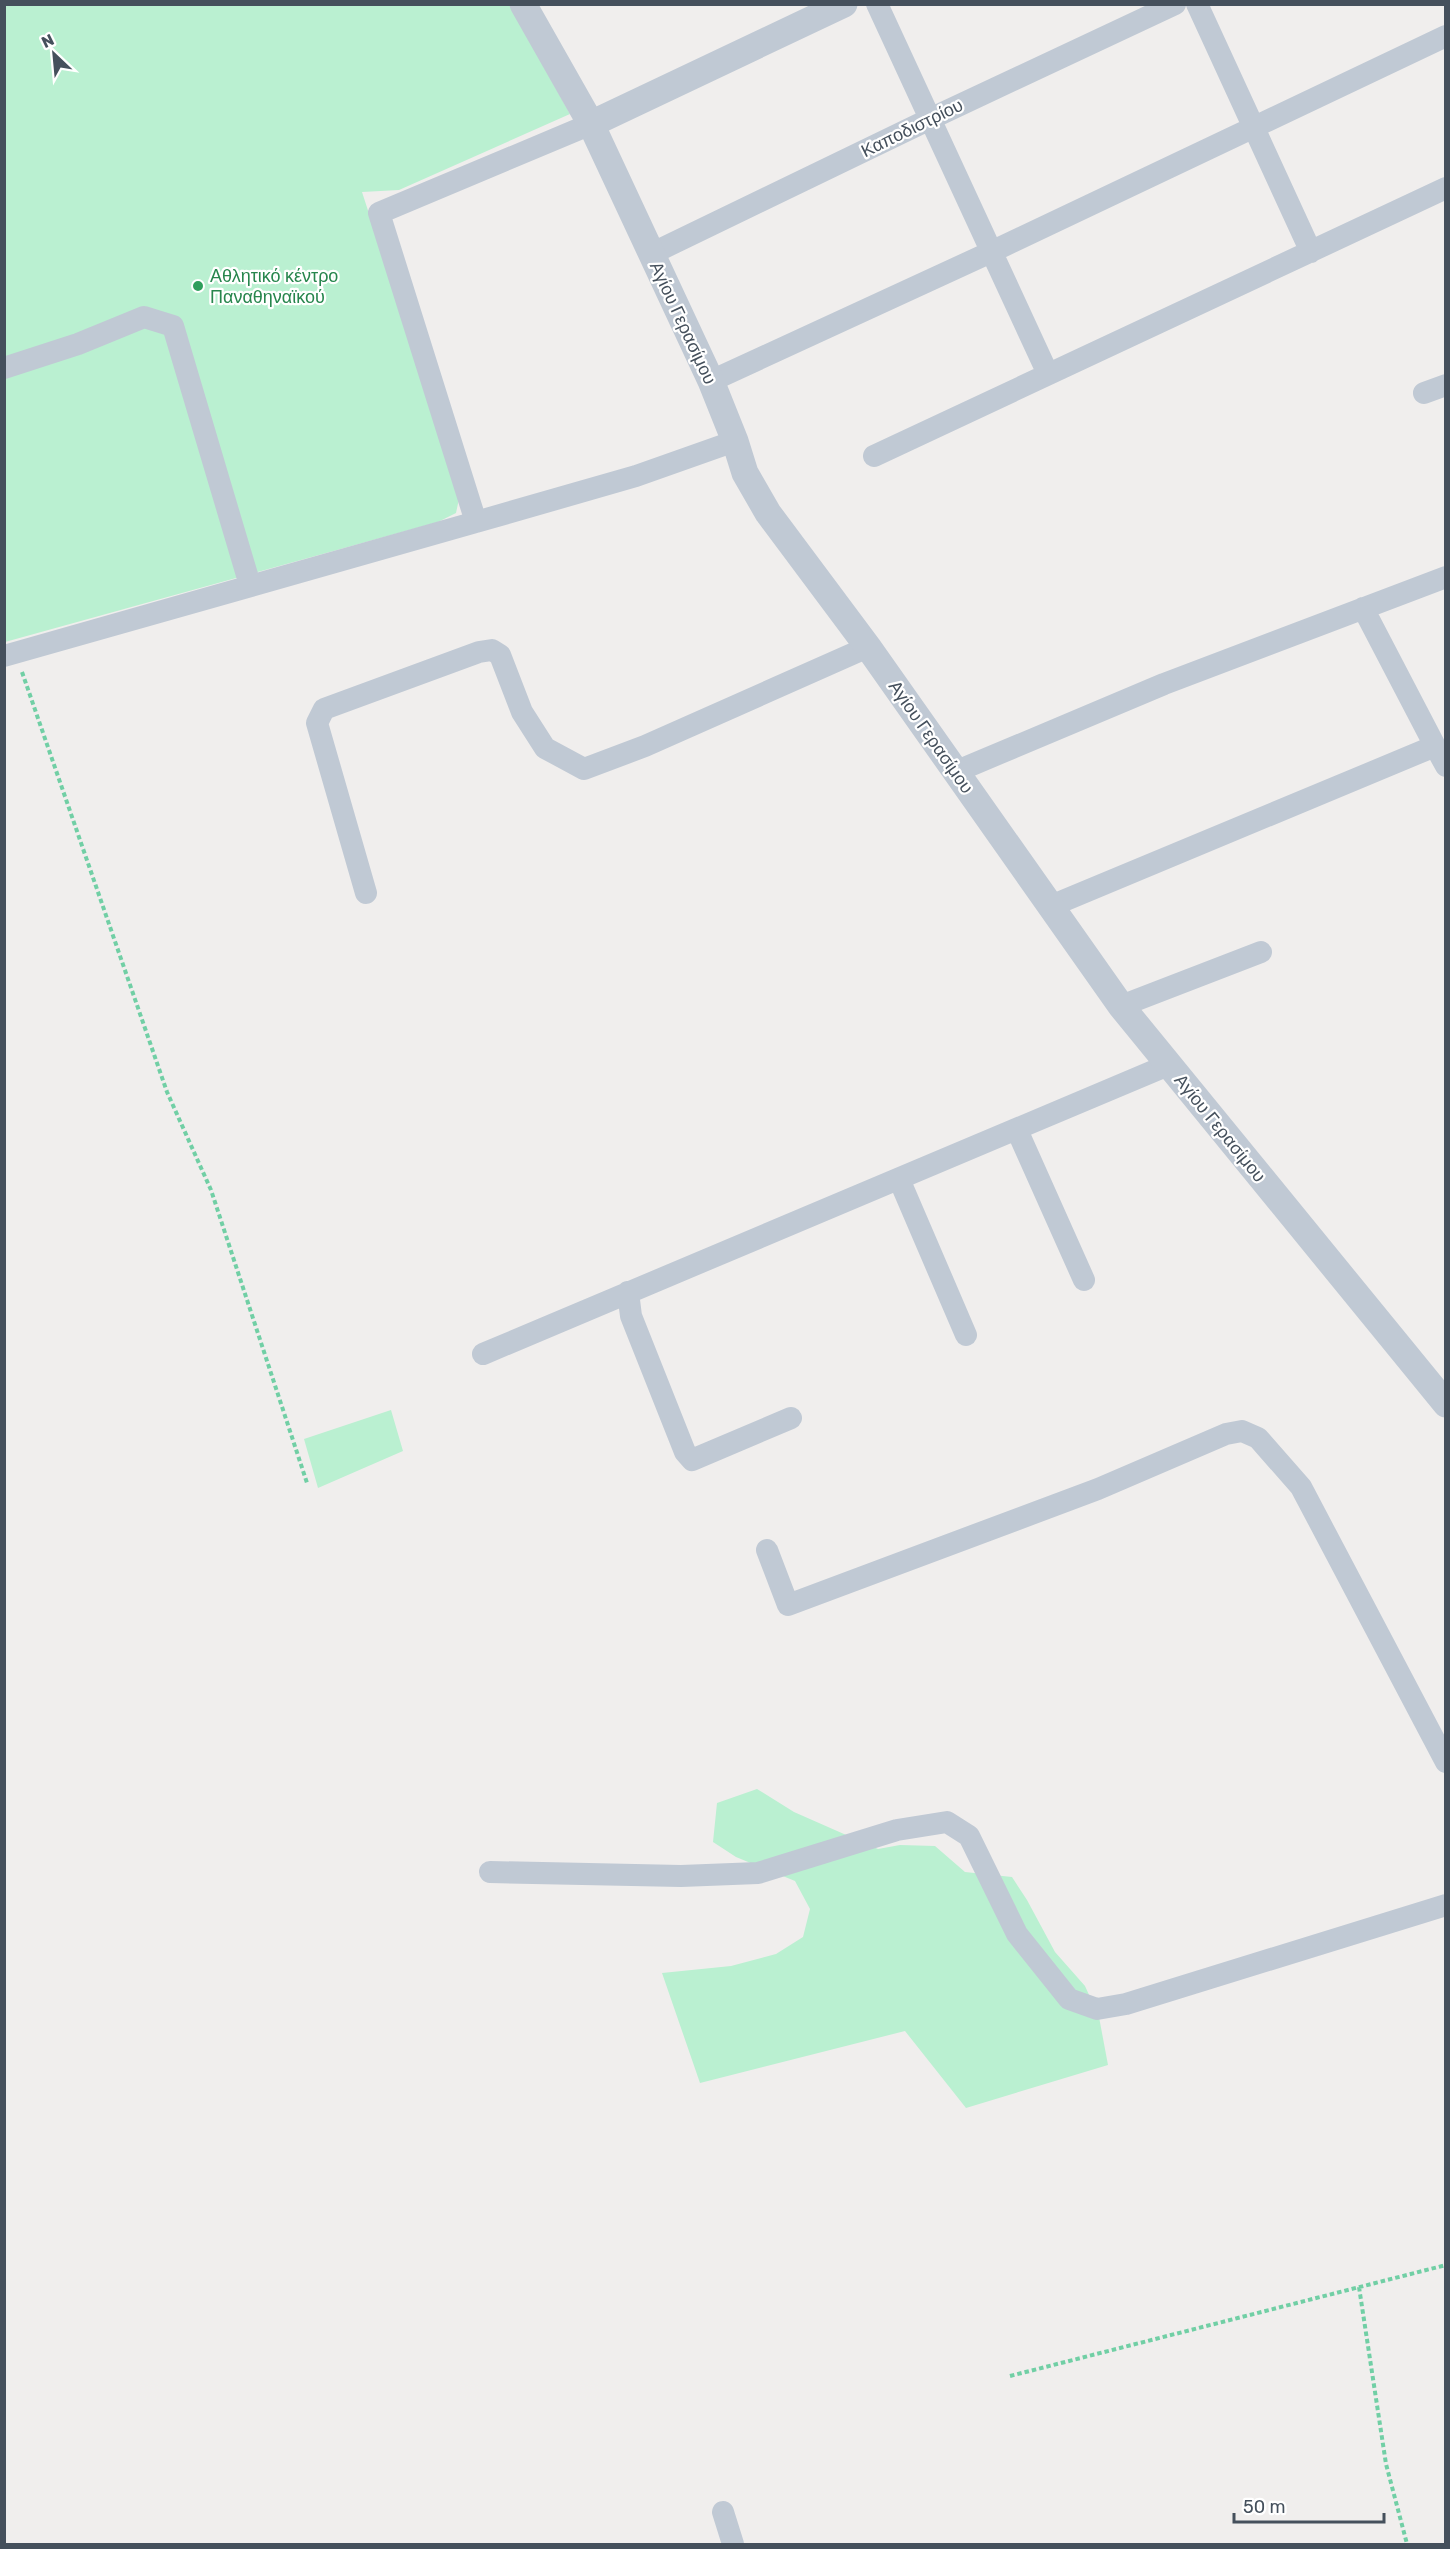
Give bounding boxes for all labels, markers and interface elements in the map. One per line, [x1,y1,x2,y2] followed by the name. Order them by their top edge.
[24,24,84,84] north arrow
[38,30,57,52] text: N
[857,94,967,162] street label: Καποδιστρίου
[645,258,721,388] street label: Αγίου Γερασίμου
[210,265,338,308] place label: Αθλητικό κέντρο Παναθηναϊκού
[191,279,205,293] marker: Αθλητικό κέντρο Παναθηναϊκού
[884,676,978,798] street label: Αγίου Γερασίμου
[1170,1069,1270,1187] street label: Αγίου Γερασίμου
[1234,2486,1384,2524] scale bar
[1243,2496,1286,2518] text: 50 m

